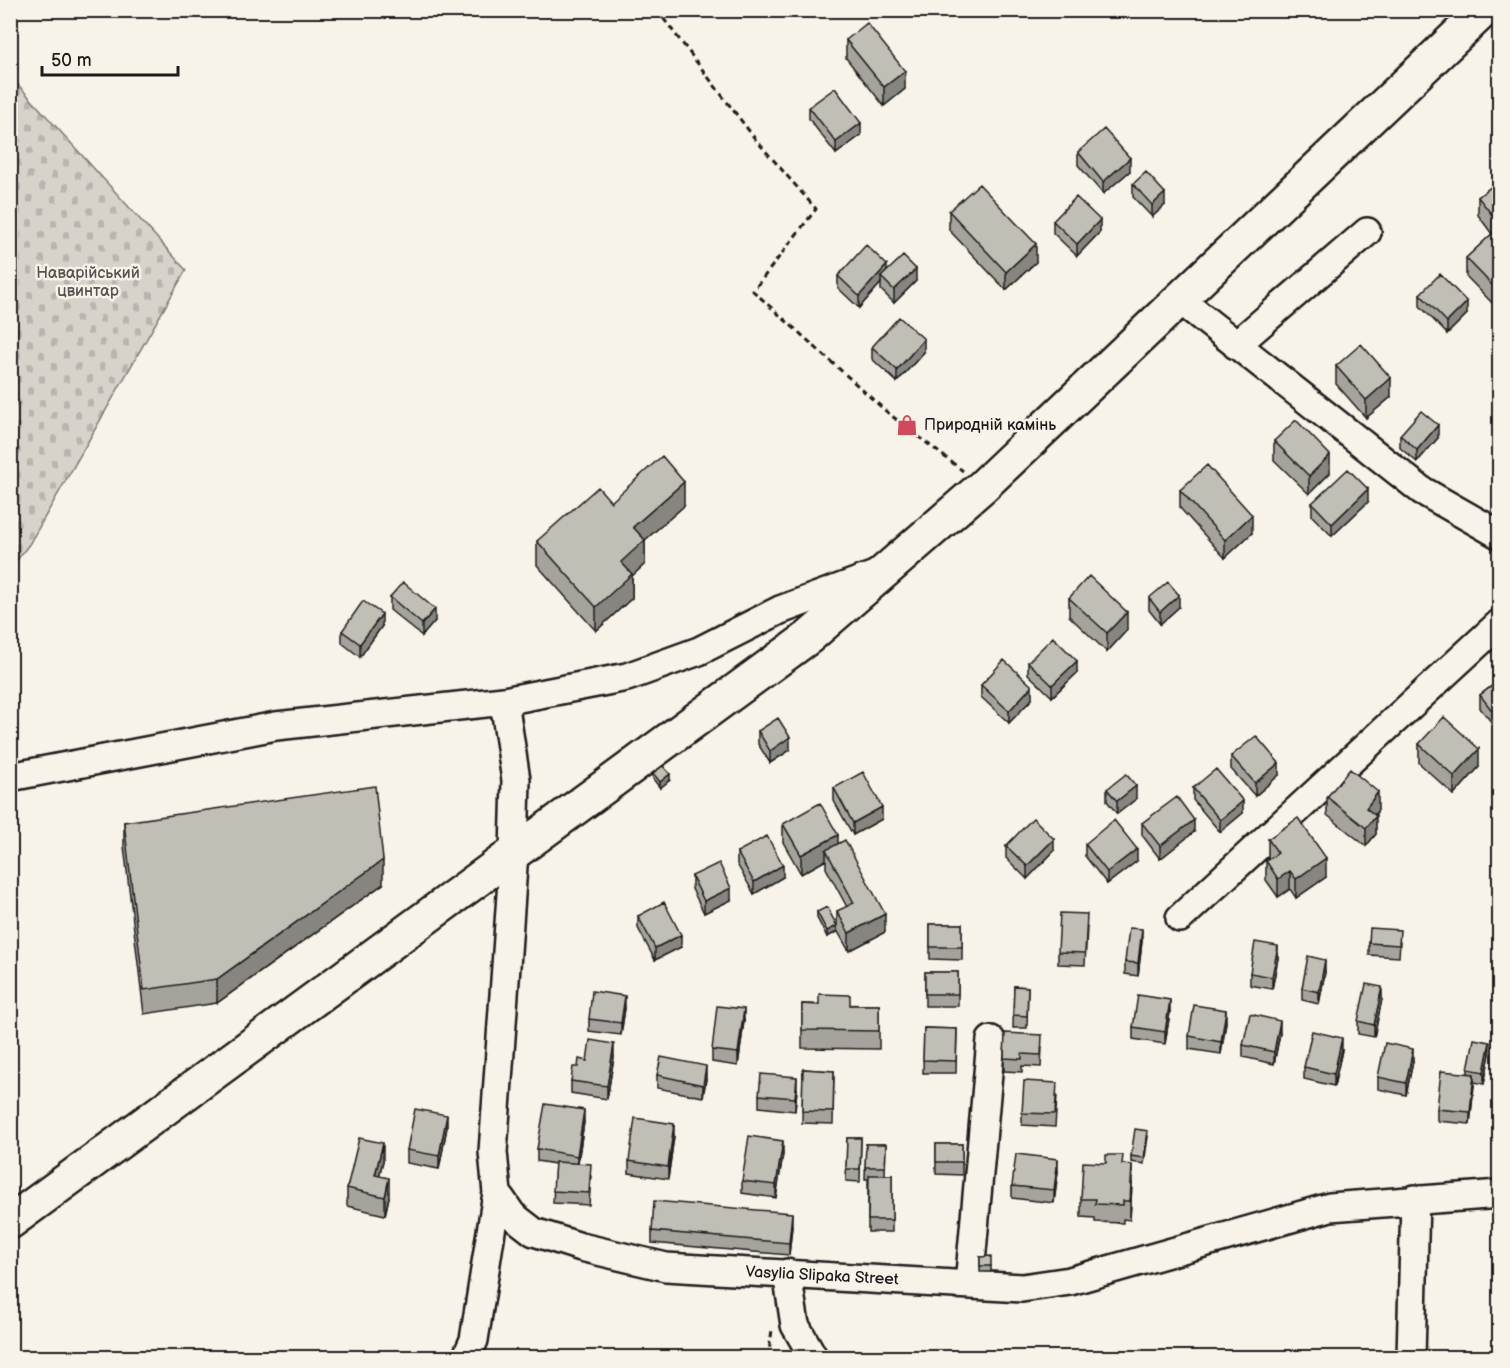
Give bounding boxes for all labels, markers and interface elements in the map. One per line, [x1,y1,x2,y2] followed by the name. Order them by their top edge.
[42,39,178,77] scale bar
[51,50,92,71] text: 50 m
[36,264,140,301] park label: Наварійський цвинтар
[895,413,919,437] shop icon: Природній камінь
[924,416,1056,435] place label: Природній камінь
[745,1263,899,1290] street label: Vasylia Slipaka Street

